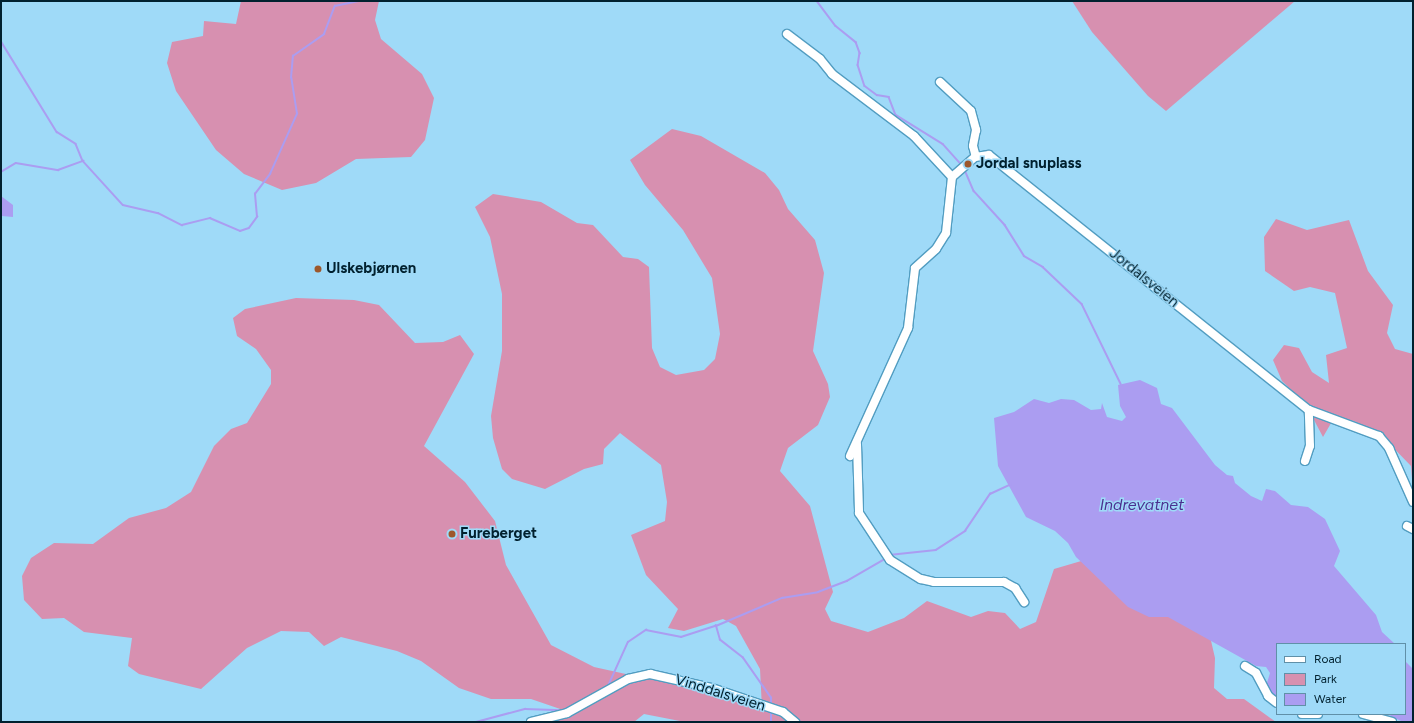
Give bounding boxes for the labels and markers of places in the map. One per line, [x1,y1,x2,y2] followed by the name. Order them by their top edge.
[976,155,1082,173] place label: Jordal snuplass
[963,159,973,169] marker: Jordal snuplass
[326,260,416,278] place label: Ulskebjørnen
[313,264,323,274] marker: Ulskebjørnen
[460,525,537,543] place label: Fureberget
[447,529,457,539] marker: Fureberget

